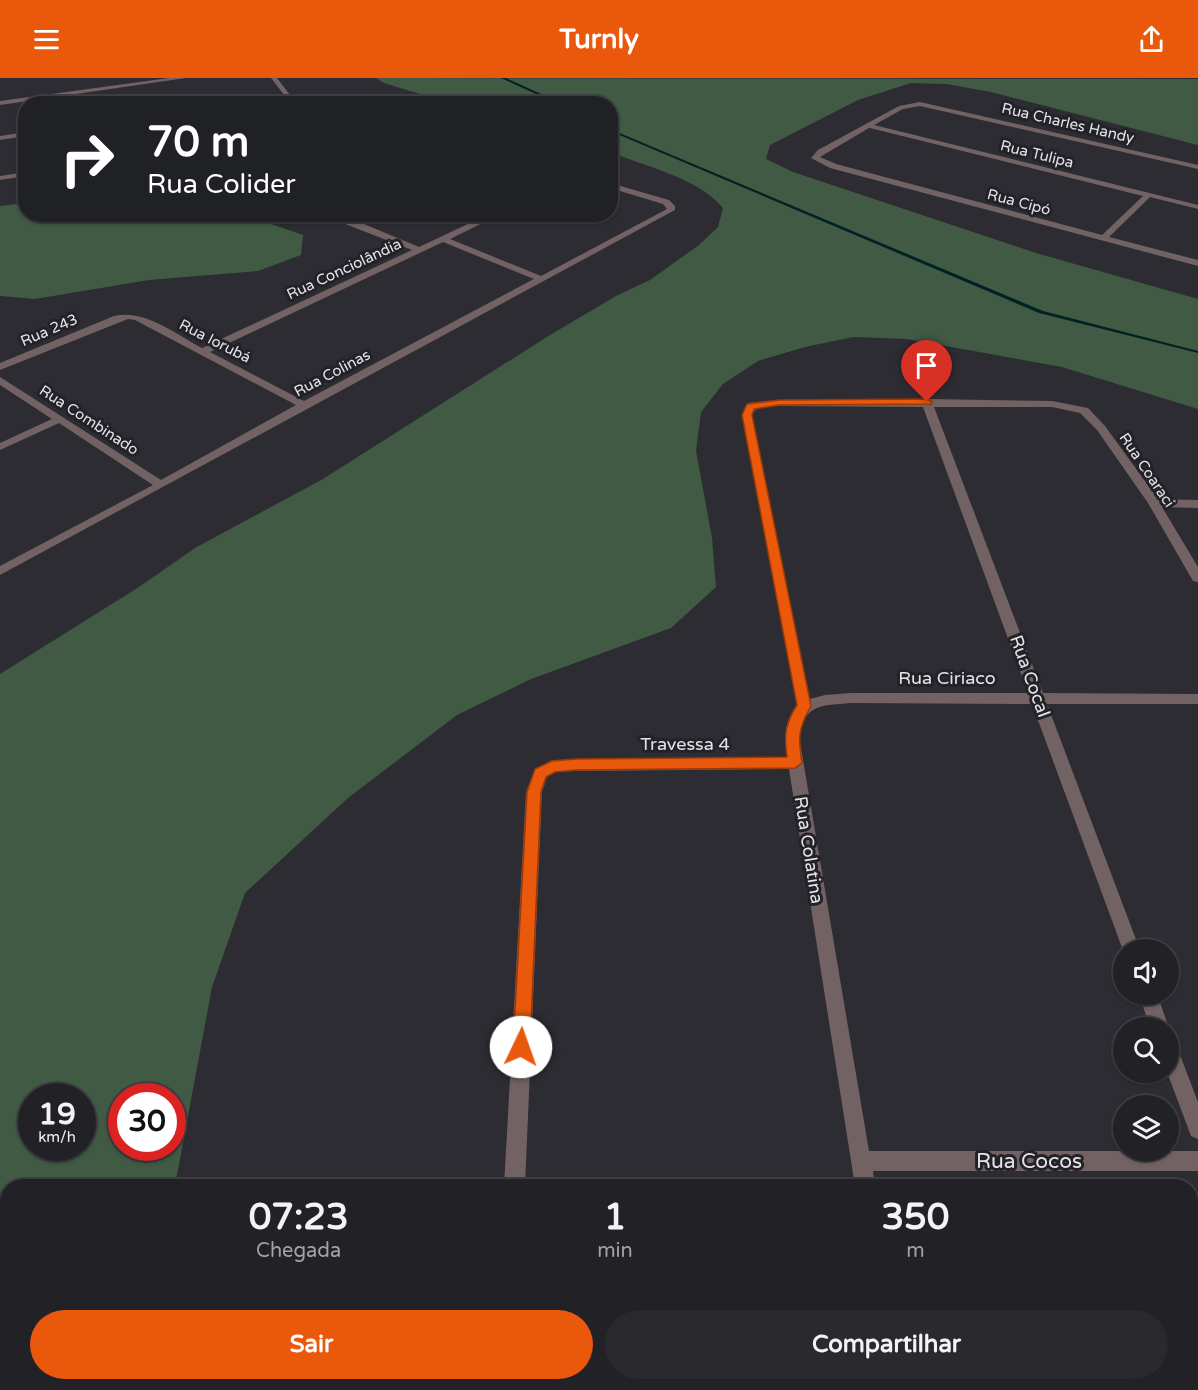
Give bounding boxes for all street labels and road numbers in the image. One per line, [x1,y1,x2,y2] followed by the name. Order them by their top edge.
[1000,99,1136,147] street label: Rua Charles Handy
[998,136,1076,172] street label: Rua Tulipa
[985,185,1053,219] street label: Rua Cipó
[284,235,404,303] street label: Rua Conciolândia
[18,310,80,350] street label: Rua 243
[176,315,254,367] street label: Rua Iorubá
[291,345,373,401] street label: Rua Colinas
[36,381,142,459] street label: Rua Combinado
[1116,429,1178,511] street label: Rua Coaraci
[1005,632,1055,720] street label: Rua Cocal
[898,667,996,689] street label: Rua Ciriaco
[640,733,730,755] street label: Travessa 4
[790,795,828,905] street label: Rua Colatina
[976,1149,1082,1174] street label: Rua Cocos

